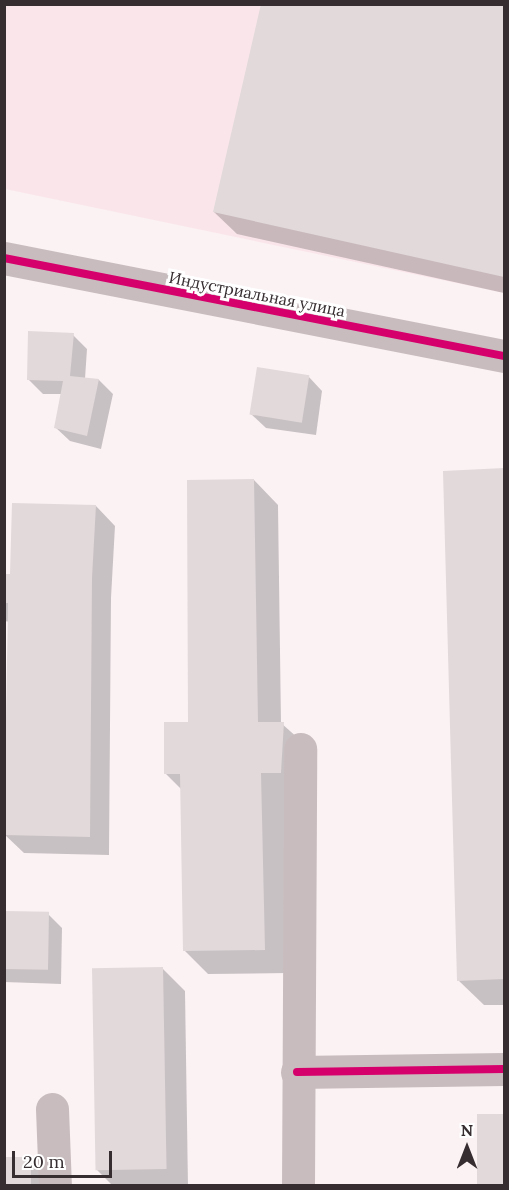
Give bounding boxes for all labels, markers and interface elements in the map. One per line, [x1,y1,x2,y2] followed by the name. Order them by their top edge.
[167,267,347,321] street label: Индустриальная улица
[437,1118,497,1178] north arrow
[461,1120,473,1140] text: N
[15,1139,116,1177] scale bar
[23,1150,65,1173] text: 20 m

